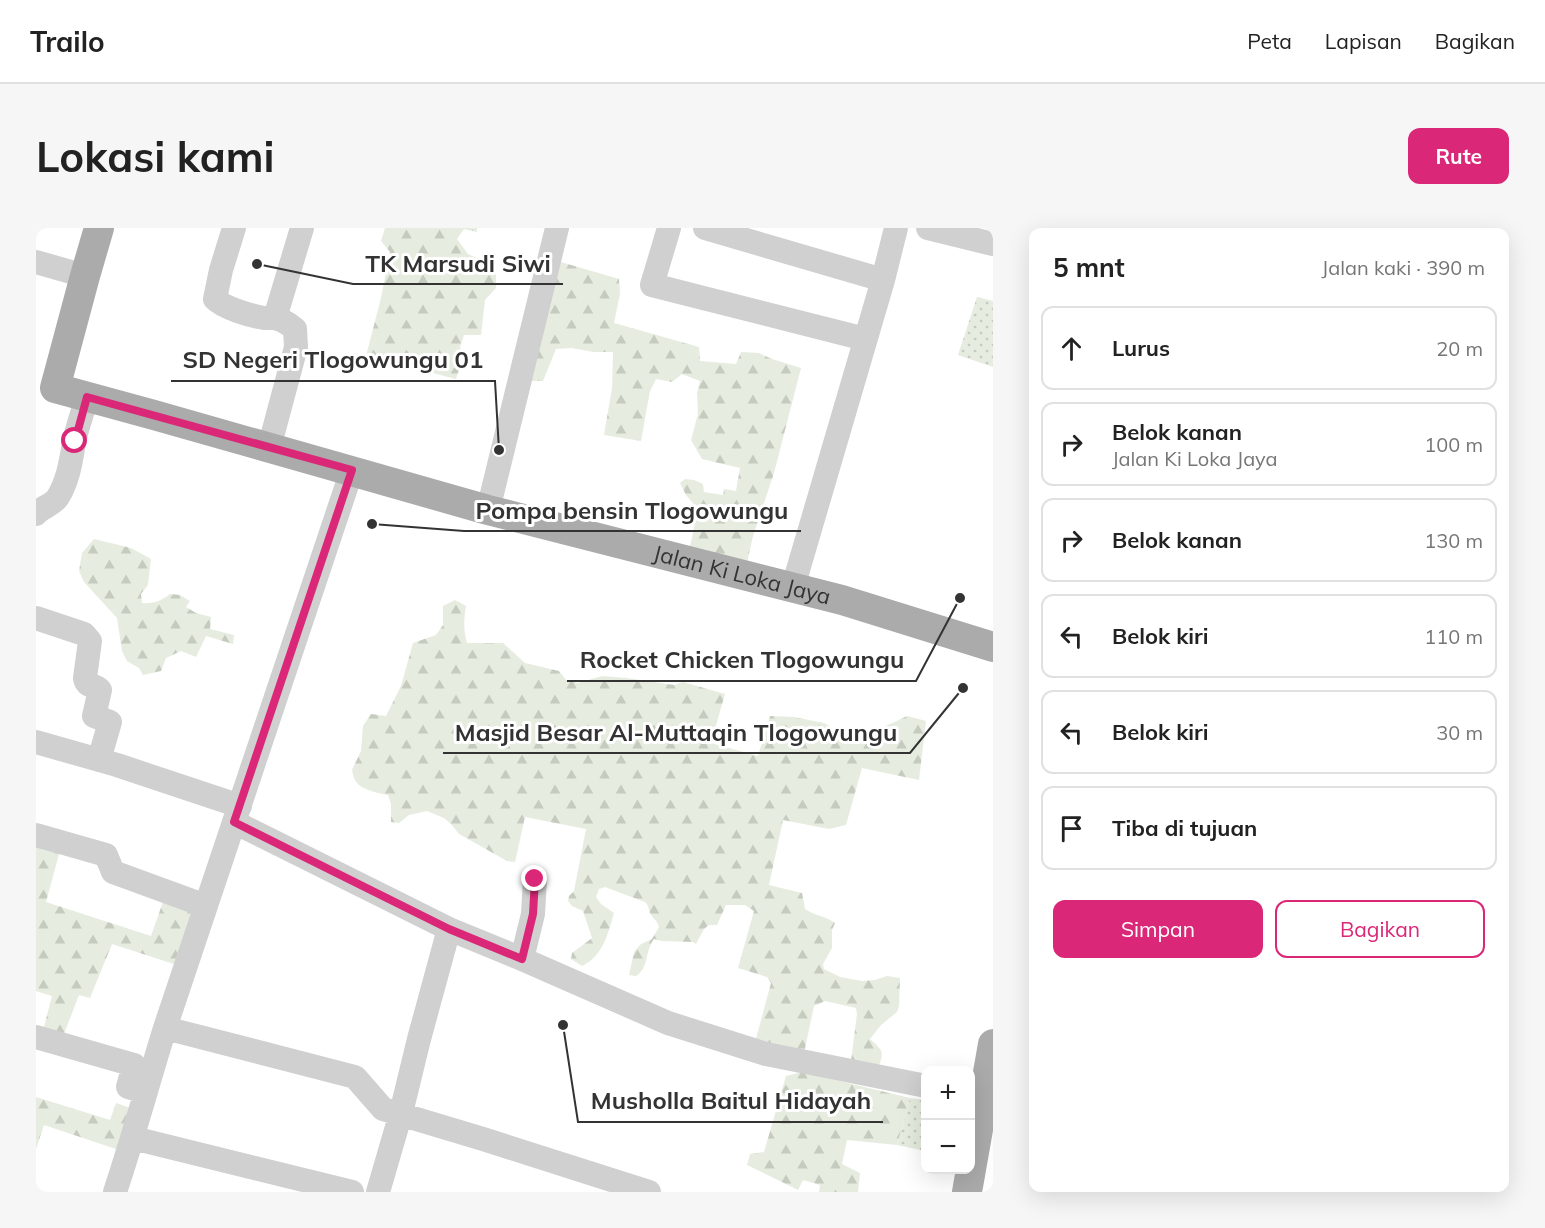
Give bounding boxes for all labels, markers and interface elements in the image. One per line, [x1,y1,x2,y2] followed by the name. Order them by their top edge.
[30,24,105,59] text: Trailo
[1247,28,1292,54] text: Peta
[1325,28,1402,54] text: Lapisan
[1435,28,1515,54] text: Bagikan
[1408,128,1509,184] button: Rute
[36,130,274,183] text: Lokasi kami
[353,242,563,284] callout: TK Marsudi Siwi
[365,248,551,278] text: TK Marsudi Siwi
[1053,251,1125,284] text: 5 mnt
[1322,255,1485,280] text: Jalan kaki · 390 m
[1055,332,1088,365] icon: ahead
[1112,334,1170,362] text: Lurus
[1436,336,1483,361] text: 20 m
[171,339,495,381] callout: SD Negeri Tlogowungu 01
[183,344,483,374] text: SD Negeri Tlogowungu 01
[1112,418,1242,446] text: Belok kanan
[61,427,87,453] route start
[1055,428,1088,461] icon: right
[1424,432,1483,457] text: 100 m
[1112,446,1277,471] text: Jalan Ki Loka Jaya
[464,489,801,531] callout: Pompa bensin Tlogowungu
[476,495,788,525] text: Pompa bensin Tlogowungu
[1055,524,1088,557] icon: right
[1112,526,1242,554] text: Belok kanan
[1424,528,1483,553] text: 130 m
[650,539,834,611] street label: Jalan Ki Loka Jaya
[1055,620,1088,653] icon: left
[1112,622,1208,650] text: Belok kiri
[1424,624,1483,649] text: 110 m
[567,639,916,681] callout: Rocket Chicken Tlogowungu
[580,644,904,674] text: Rocket Chicken Tlogowungu
[443,711,910,753] callout: Masjid Besar Al-Muttaqin Tlogowungu
[1055,716,1088,749] icon: left
[455,717,897,747] text: Masjid Besar Al-Muttaqin Tlogowungu
[1112,718,1208,746] text: Belok kiri
[1436,720,1483,745] text: 30 m
[1055,812,1088,845] icon: arrive
[1112,814,1257,842] text: Tiba di tujuan
[521,865,547,891] route end
[1053,900,1263,958] button: Simpan
[1275,900,1485,958] button: Bagikan
[921,1066,975,1174] map controls
[921,1066,975,1120] button: +
[578,1080,883,1122] callout: Musholla Baitul Hidayah
[591,1085,871,1115] text: Musholla Baitul Hidayah
[921,1120,975,1174] button: −

